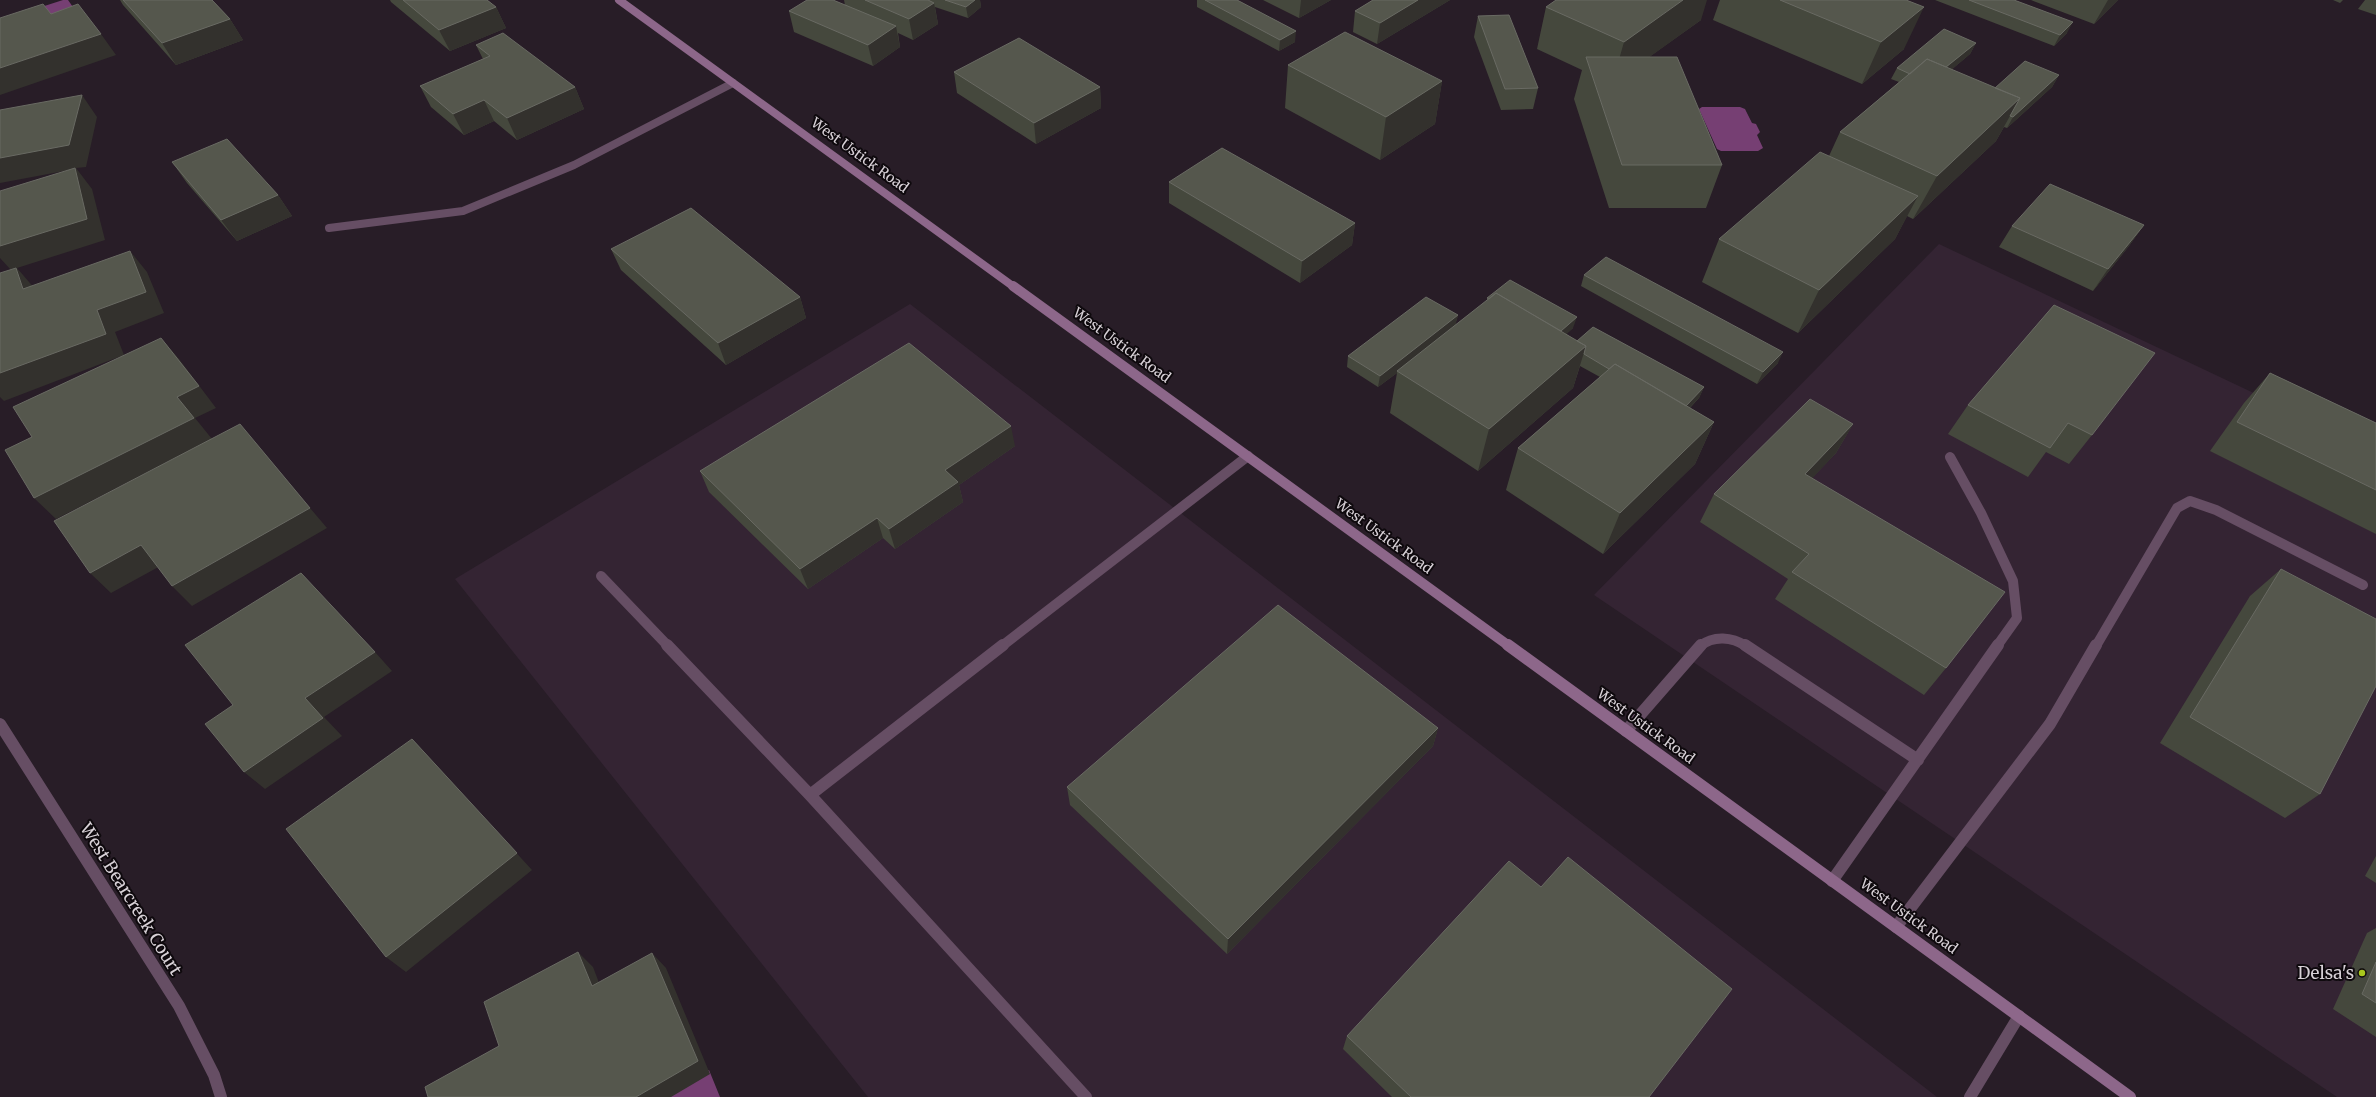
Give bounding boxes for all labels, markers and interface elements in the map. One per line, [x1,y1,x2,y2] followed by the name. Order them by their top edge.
[807,113,913,197] street label: West Ustick Road
[1069,303,1175,387] street label: West Ustick Road
[1331,494,1437,578] street label: West Ustick Road
[1593,684,1699,768] street label: West Ustick Road
[75,818,187,980] street label: West Bearcreek Court
[1856,874,1962,958] street label: West Ustick Road
[2297,962,2354,984] place label: Delsa's
[2357,968,2367,978] marker: Delsa's

